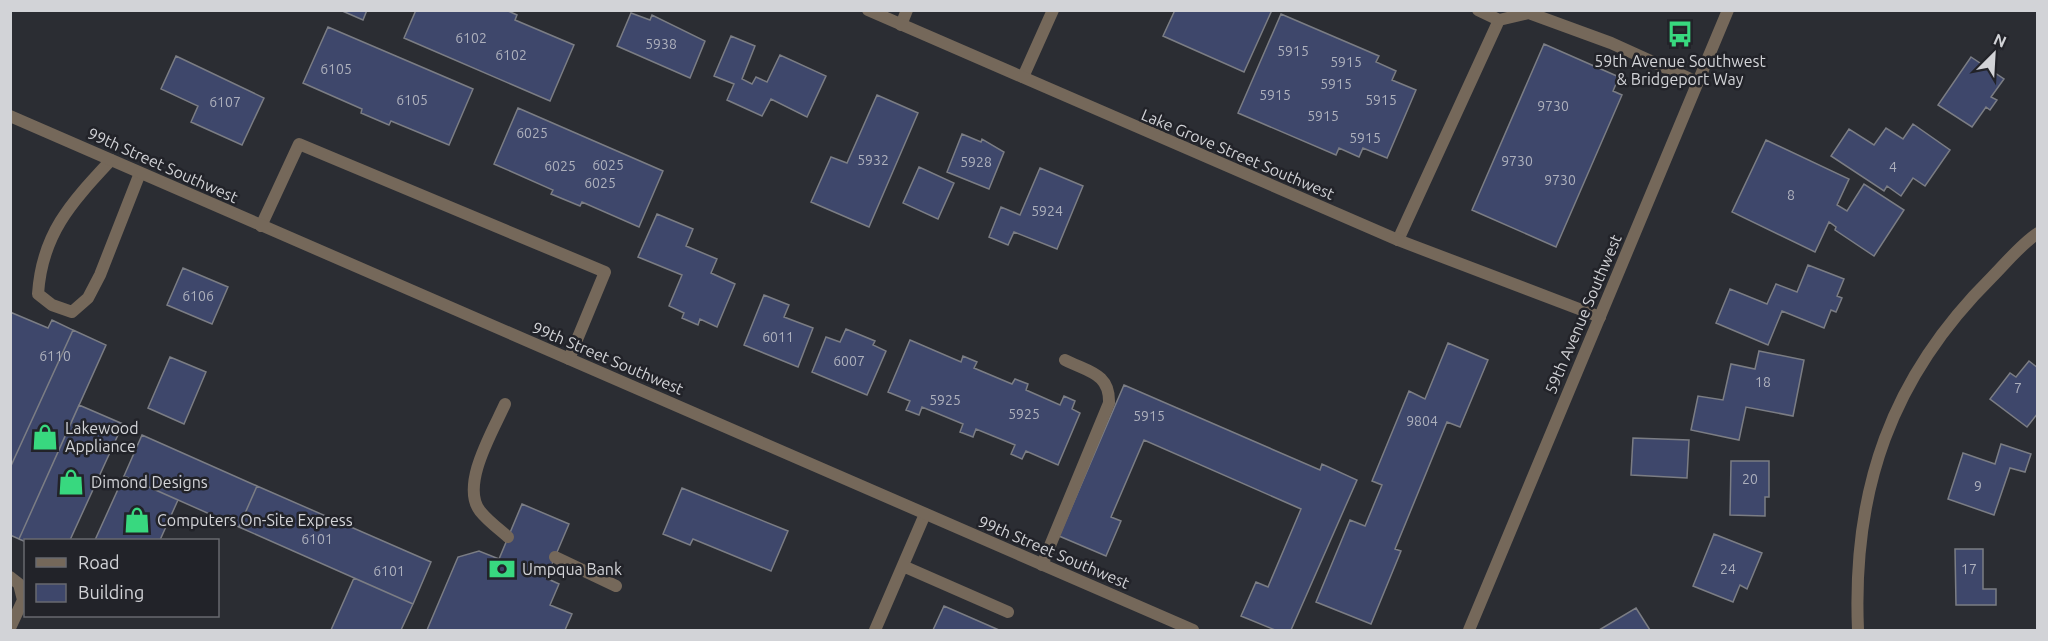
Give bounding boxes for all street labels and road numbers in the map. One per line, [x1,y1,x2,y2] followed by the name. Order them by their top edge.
[1139,105,1338,203] street label: Lake Grove Street Southwest
[85,124,241,207] street label: 99th Street Southwest
[1541,231,1625,396] street label: 59th Avenue Southwest
[530,318,687,398] street label: 99th Street Southwest
[976,512,1133,592] street label: 99th Street Southwest

